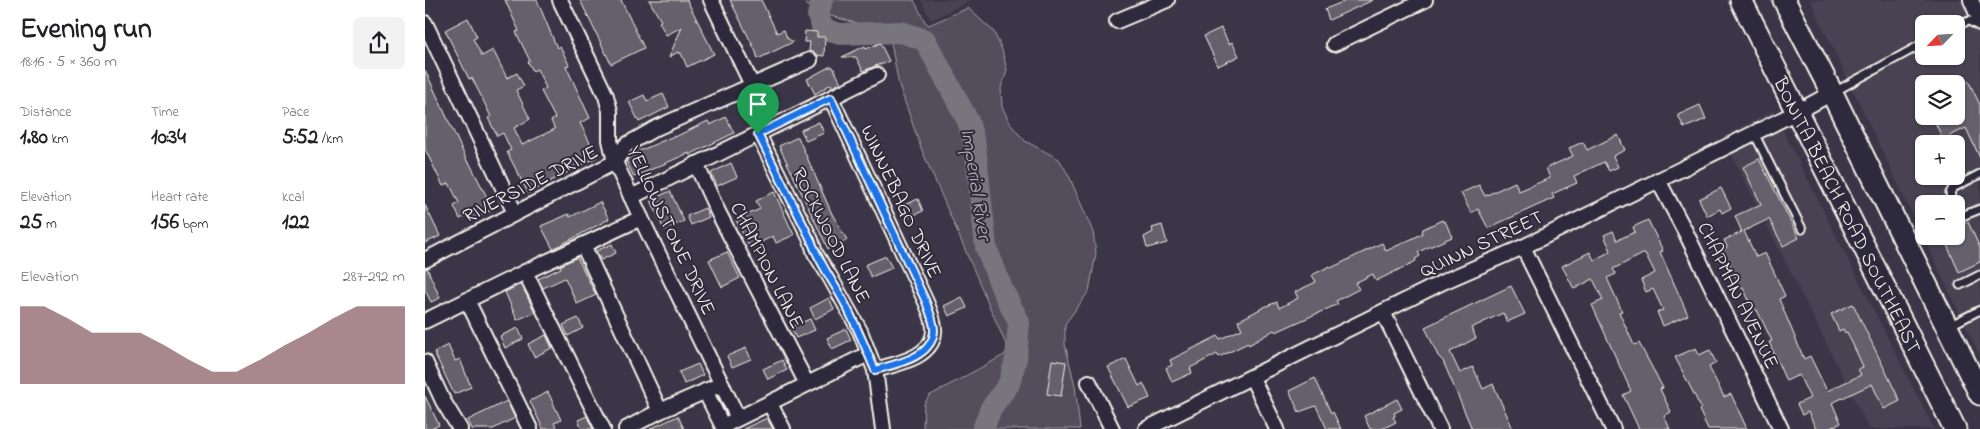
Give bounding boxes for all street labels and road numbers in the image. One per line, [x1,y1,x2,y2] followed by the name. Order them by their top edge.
[1764,72,1927,359] street label: BONITA BEACH ROAD SOUTHEAST
[852,121,948,283] street label: WINNEBAGO DRIVE
[458,139,604,232] street label: RIVERSIDE DRIVE
[618,142,722,320] street label: YELLOWSTONE DRIVE
[783,163,877,309] street label: ROCKWOOD LANE
[721,198,810,335] street label: CHAMPION LANE
[1416,204,1549,287] street label: QUINN STREET
[1689,218,1785,375] street label: CHAPMAN AVENUE

